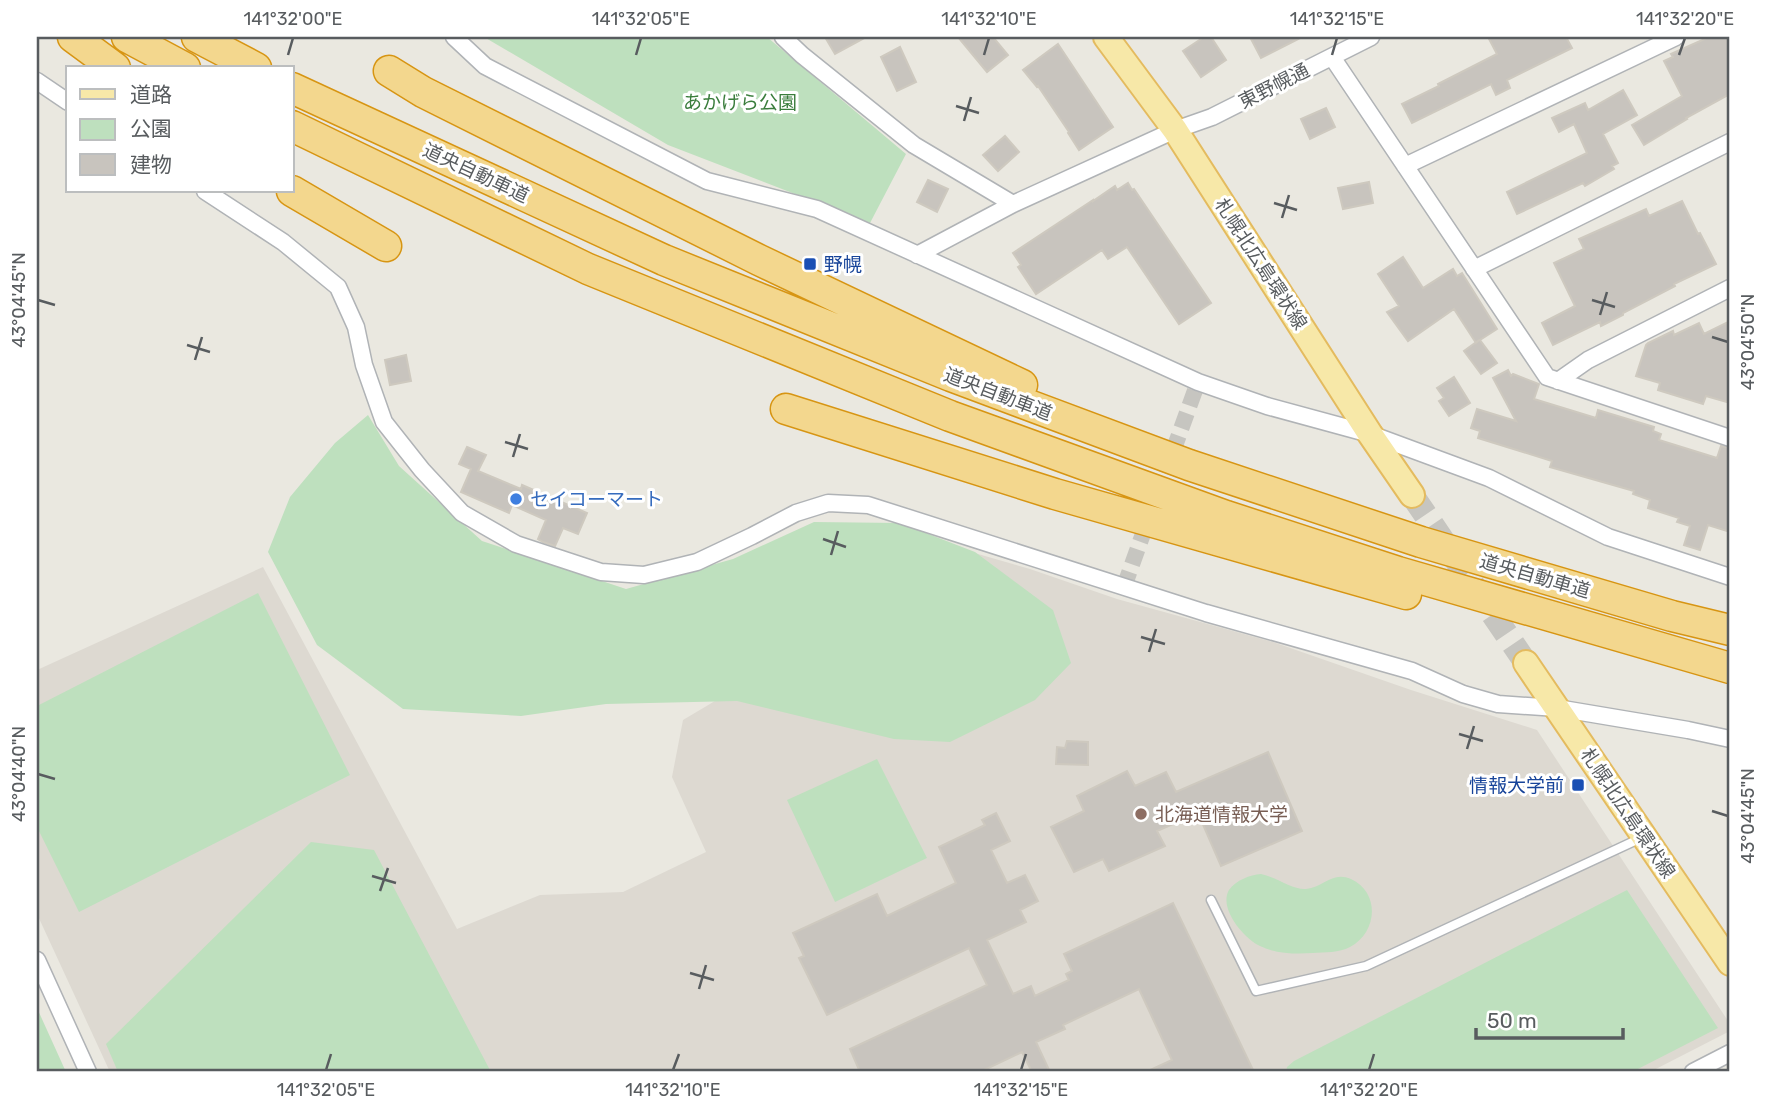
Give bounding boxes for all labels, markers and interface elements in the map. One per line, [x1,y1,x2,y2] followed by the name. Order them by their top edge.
[243,8,343,30] text: 141°32'00"E
[592,8,690,30] text: 141°32'05"E
[941,8,1037,30] text: 141°32'10"E
[1290,8,1384,30] text: 141°32'15"E
[1636,8,1734,30] text: 141°32'20"E
[1235,58,1313,114] street label: 東野幌通
[66,66,294,192] legend
[130,82,172,107] text: 道路
[683,91,797,114] park label: あかげら公園
[130,116,172,141] text: 公園
[419,138,533,208] street label: 道央自動車道
[130,152,172,177] text: 建物
[1210,194,1312,334] street label: 札幌北広島環状線
[8,252,30,348] text: 43°04'45"N
[824,253,862,276] place label: 野幌
[802,256,818,272] marker: 野幌
[1737,294,1759,390] text: 43°04'50"N
[941,363,1055,425] street label: 道央自動車道
[530,488,663,511] place label: セイコーマート
[508,491,524,507] marker: セイコーマート
[1477,549,1593,603] street label: 道央自動車道
[8,726,30,822] text: 43°04'40"N
[1576,744,1680,882] street label: 札幌北広島環状線
[1737,768,1759,864] text: 43°04'45"N
[1469,774,1564,797] place label: 情報大学前
[1570,777,1586,793] marker: 情報大学前
[1155,803,1288,826] place label: 北海道情報大学
[1133,806,1149,822] marker: 北海道情報大学
[1476,997,1624,1041] scale bar
[1487,1008,1537,1033] text: 50 m
[277,1079,375,1101] text: 141°32'05"E
[625,1079,721,1101] text: 141°32'10"E
[974,1079,1068,1101] text: 141°32'15"E
[1320,1079,1418,1101] text: 141°32'20"E

